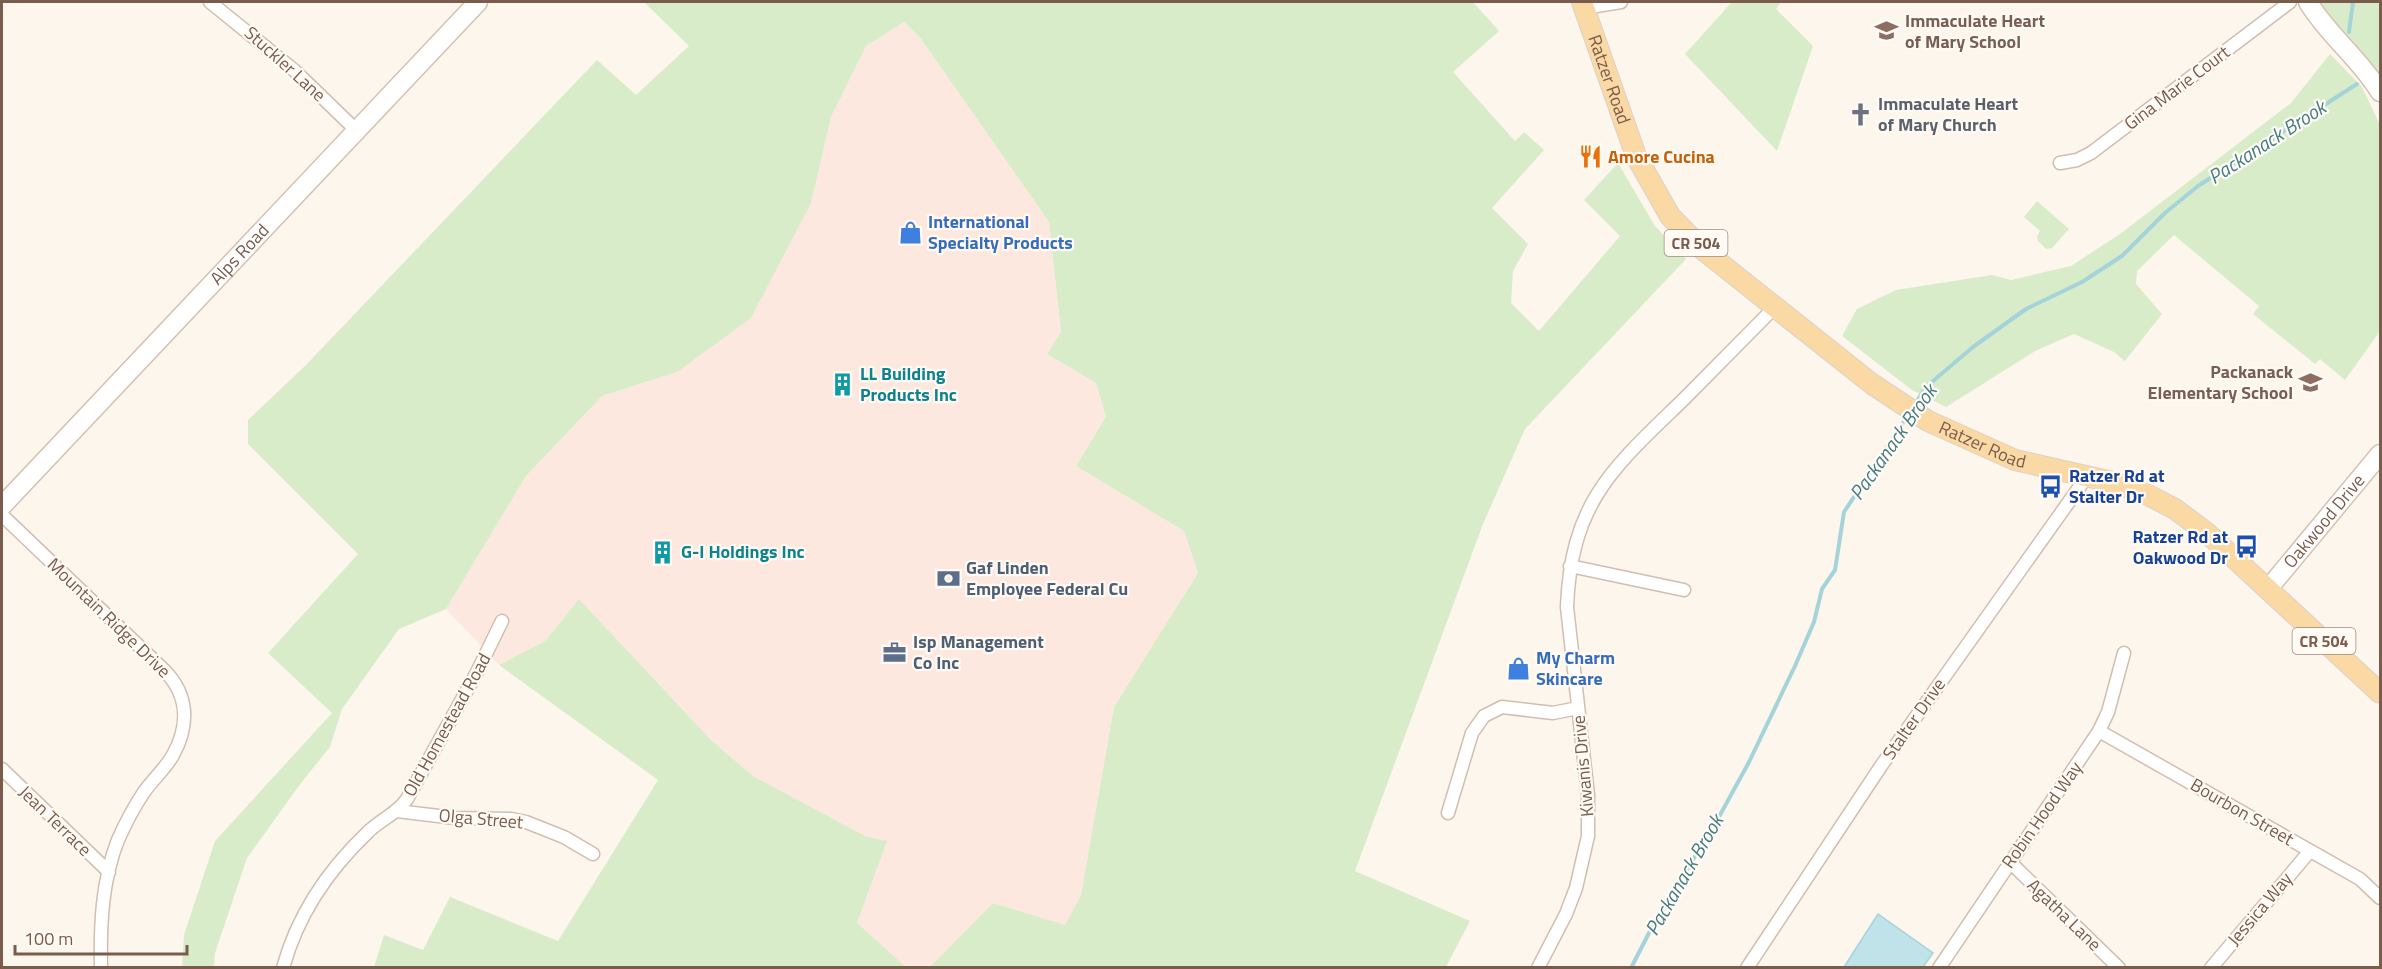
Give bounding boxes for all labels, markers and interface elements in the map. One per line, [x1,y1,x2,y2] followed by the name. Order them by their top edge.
[1905,7,2045,55] place label: Immaculate Heart of Mary School
[1874,18,1900,44] school or university icon: Immaculate Heart of Mary School
[238,20,332,108] street label: Stuckler Lane
[1581,31,1638,128] street label: Ratzer Road
[2118,38,2236,136] street label: Gina Marie Court
[1878,90,2018,138] place label: Immaculate Heart of Mary Church
[2202,91,2334,191] water label: Packanack Brook
[1847,101,1873,127] church icon: Immaculate Heart of Mary Church
[1608,143,1715,170] place label: Amore Cucina
[1577,144,1603,170] restaurant icon: Amore Cucina
[928,208,1073,256] place label: International Specialty Products
[203,217,275,291] street label: Alps Road
[897,219,923,245] shop icon: International Specialty Products
[1664,230,1728,256] road number: CR 504
[2148,358,2294,406] place label: Packanack Elementary School
[860,360,957,408] place label: LL Building Products Inc
[2298,369,2324,395] school or university icon: Packanack Elementary School
[829,371,855,397] building icon: LL Building Products Inc
[1841,376,1945,506] water label: Packanack Brook
[1935,414,2029,475] street label: Ratzer Road
[2069,462,2165,510] place label: Ratzer Rd at Stalter Dr
[2277,468,2371,574] street label: Oakwood Drive
[2038,473,2064,499] bus stop icon: Ratzer Rd at Stalter Dr
[2133,523,2228,571] place label: Ratzer Rd at Oakwood Dr
[2233,534,2259,560] bus stop icon: Ratzer Rd at Oakwood Dr
[681,538,805,565] place label: G-I Holdings Inc
[650,539,676,565] building icon: G-I Holdings Inc
[41,551,177,684] street label: Mountain Ridge Drive
[966,554,1128,602] place label: Gaf Linden Employee Federal Cu
[935,565,961,591] bank icon: Gaf Linden Employee Federal Cu
[913,628,1044,676] place label: Isp Management Co Inc
[2292,628,2356,654] road number: CR 504
[882,639,908,665] office icon: Isp Management Co Inc
[1536,644,1615,692] place label: My Charm Skincare
[396,648,497,801] street label: Old Homestead Road
[1505,655,1531,681] shop icon: My Charm Skincare
[1876,672,1952,765] street label: Stalter Drive
[1565,714,1600,818] street label: Kiwanis Drive
[1995,755,2089,874] street label: Robin Hood Way
[2186,771,2300,852] street label: Bourbon Street
[13,779,98,862] street label: Jean Terrace
[438,801,525,836] street label: Olga Street
[1636,807,1732,941] water label: Packanack Brook
[2221,866,2299,951] street label: Jessica Way
[2021,872,2108,957] street label: Agatha Lane
[15,918,188,956] scale bar
[24,925,73,952] text: 100 m

